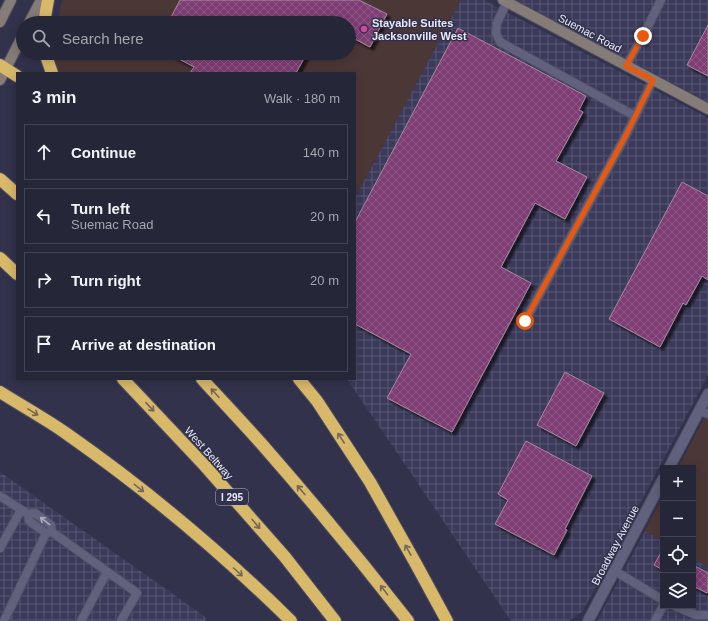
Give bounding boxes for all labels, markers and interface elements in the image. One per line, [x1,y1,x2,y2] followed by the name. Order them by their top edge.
[556,11,624,55] street label: Suemac Road
[16,16,356,60] search box
[372,17,467,42] place label: Stayable Suites Jacksonville West
[359,24,369,34] marker: Stayable Suites Jacksonville West
[30,27,52,49] icon: search
[634,27,652,45] route end
[62,30,144,47] text: Search here
[32,88,76,107] text: 3 min
[264,91,340,106] text: Walk · 180 m
[33,141,55,163] icon: ahead
[71,144,136,161] text: Continue
[303,145,339,160] text: 140 m
[71,200,130,217] text: Turn left
[33,205,55,227] icon: left
[310,209,339,224] text: 20 m
[71,217,153,232] text: Suemac Road
[33,269,55,291] icon: right
[71,272,141,289] text: Turn right
[310,273,339,288] text: 20 m
[516,312,534,330] route start
[33,333,55,355] icon: arrive
[71,336,216,353] text: Arrive at destination
[210,388,219,398] one-way arrow
[145,402,154,413] one-way arrow
[27,409,39,417] one-way arrow
[182,424,236,482] street label: West Beltway
[337,433,345,444] one-way arrow
[660,465,696,609] map controls
[660,465,696,501] button: +
[133,484,144,492] one-way arrow
[296,485,305,495] one-way arrow
[216,489,248,505] road number: I 295
[660,501,696,537] button: −
[589,503,641,587] street label: Broadway Avenue
[40,516,51,525] one-way arrow
[251,519,260,530] one-way arrow
[660,537,696,573] button: locate
[404,544,412,556] one-way arrow
[233,567,243,576] one-way arrow
[660,573,696,609] button: layers
[380,585,388,596] one-way arrow

